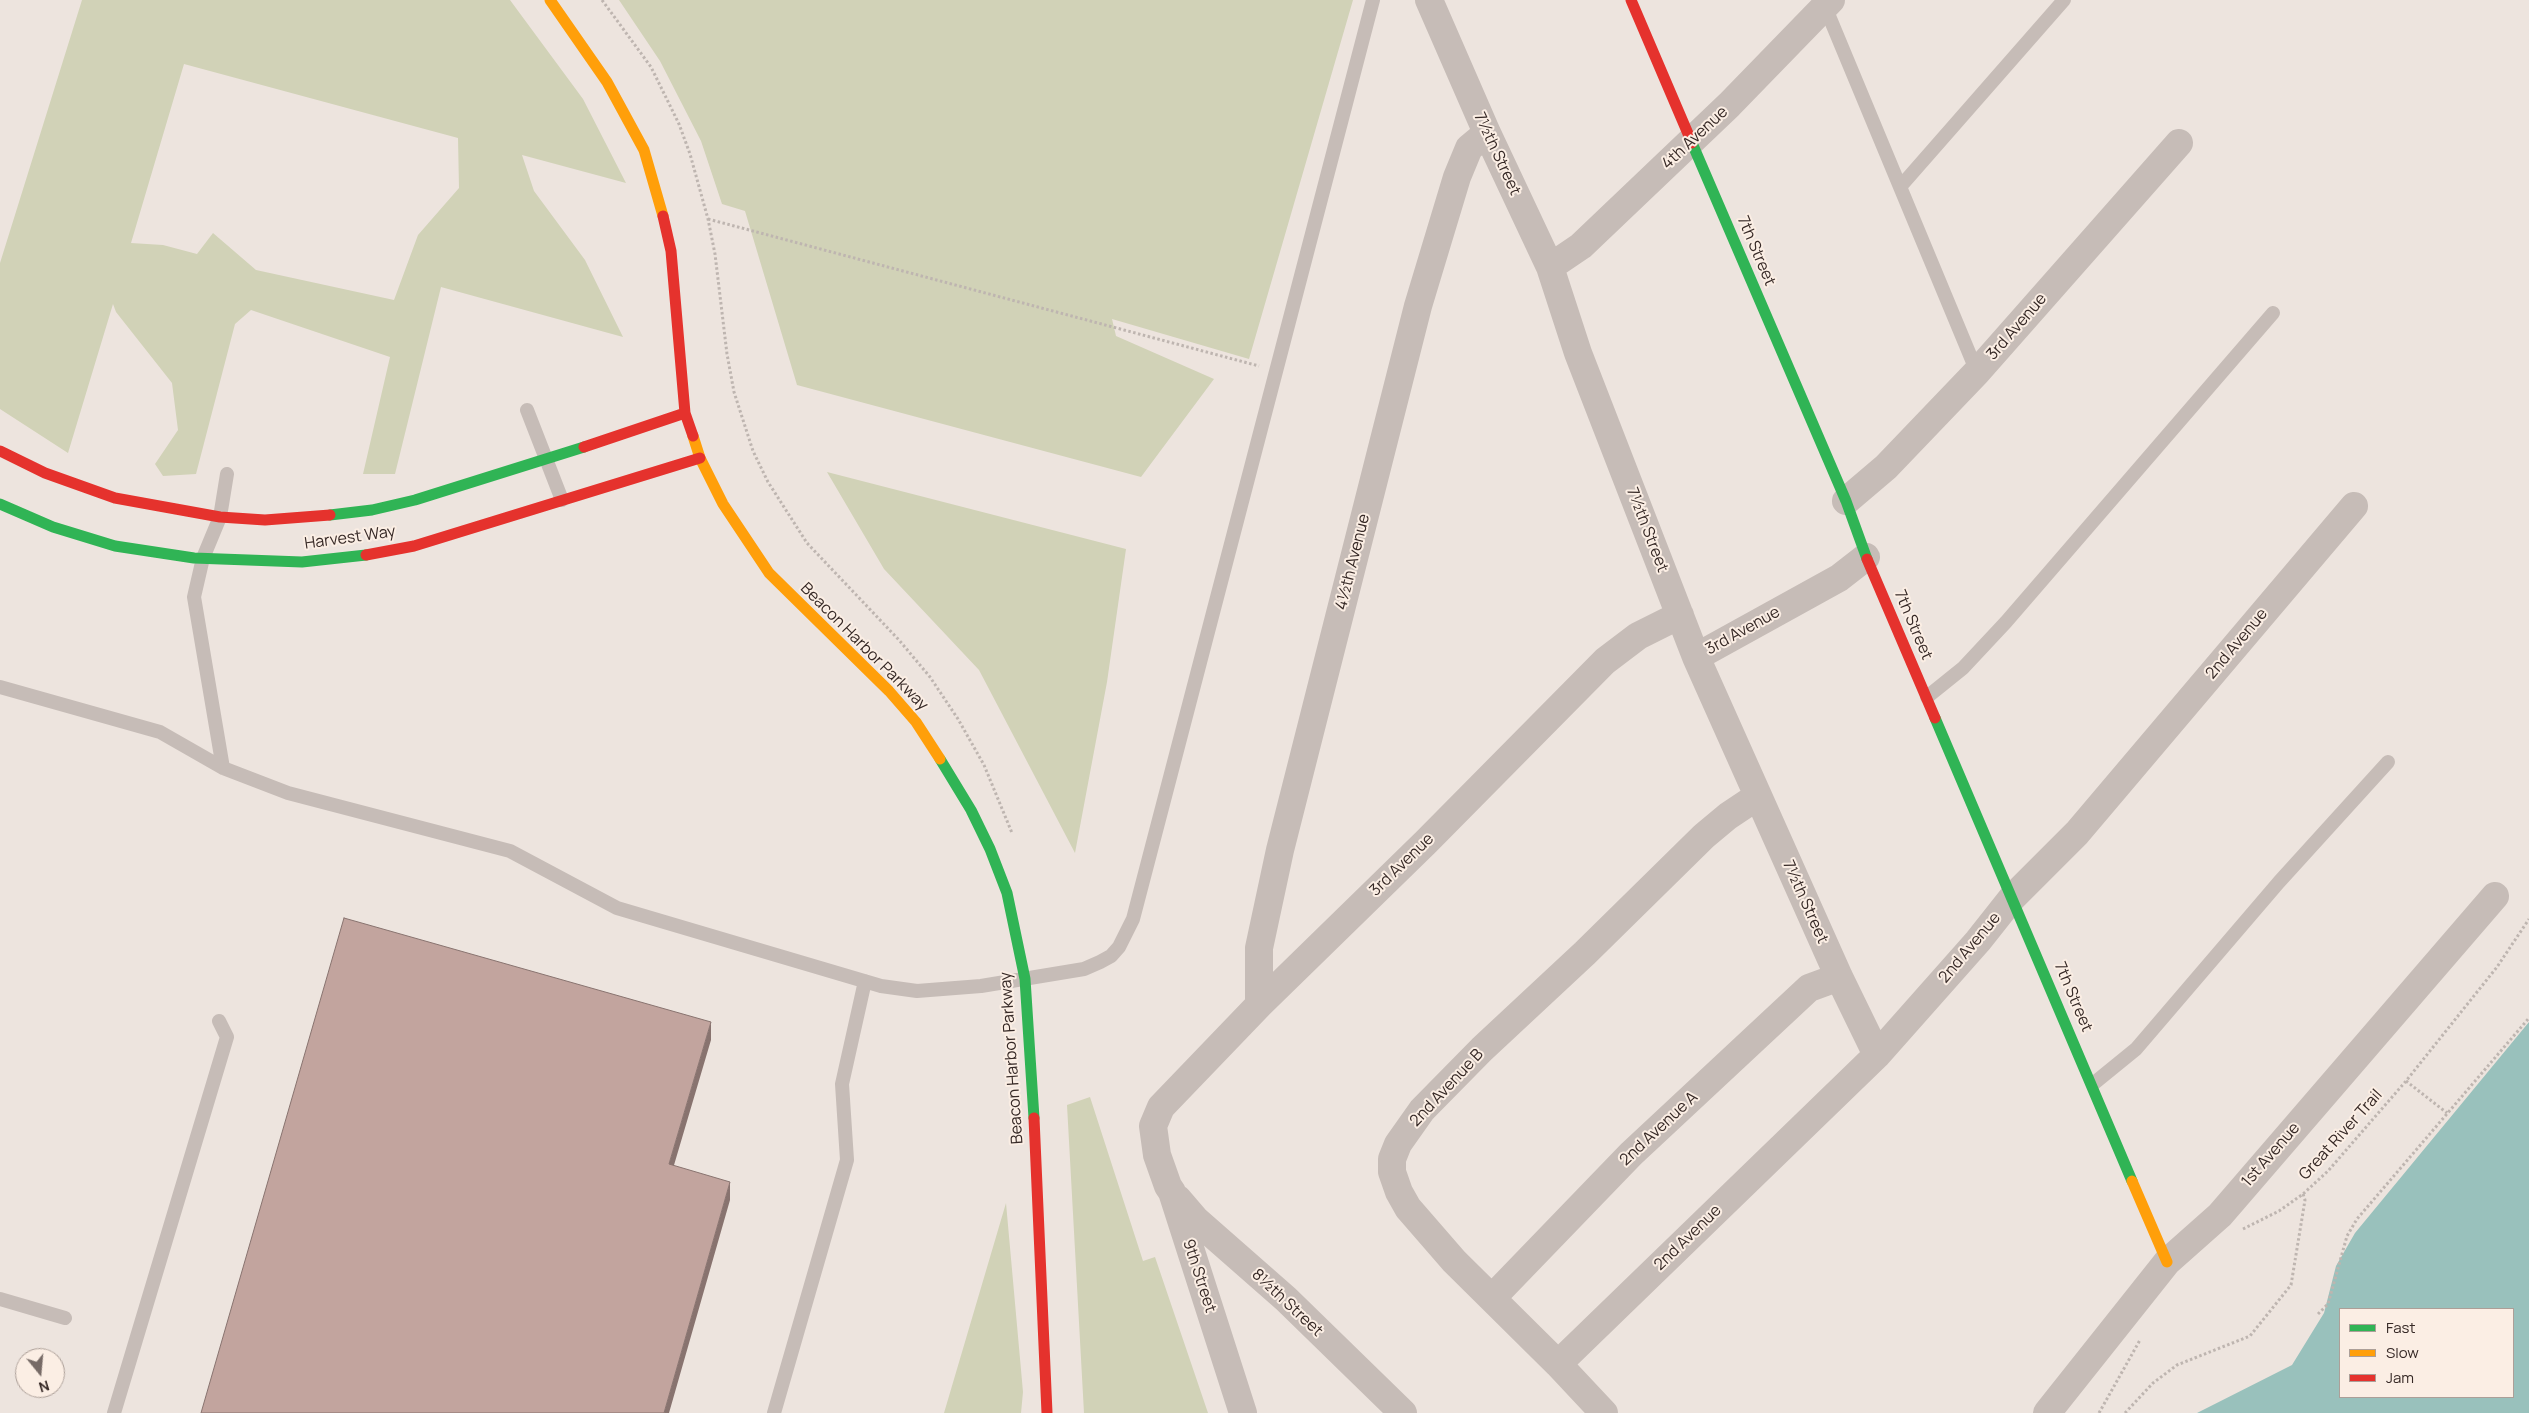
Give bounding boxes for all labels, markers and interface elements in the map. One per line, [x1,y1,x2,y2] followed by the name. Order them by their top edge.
[1658,103,1732,173] street label: 4th Avenue
[1469,110,1525,198] street label: 7½th Street
[1733,213,1779,289] street label: 7th Street
[1983,290,2051,364] street label: 3rd Avenue
[1622,485,1672,575] street label: 7½th Street
[1332,512,1374,612] street label: 4½th Avenue
[303,522,397,554] street label: Harvest Way
[796,579,932,715] street label: Beacon Harbor Parkway
[1890,587,1936,663] street label: 7th Street
[1703,603,1783,659] street label: 3rd Avenue
[2202,605,2272,683] street label: 2nd Avenue
[1366,830,1438,900] street label: 3rd Avenue
[1778,857,1832,947] street label: 7½th Street
[1935,909,2005,987] street label: 2nd Avenue
[2050,959,2096,1035] street label: 7th Street
[996,971,1028,1145] street label: Beacon Harbor Parkway
[1406,1045,1488,1131] street label: 2nd Avenue B
[2295,1086,2387,1184] street label: Great River Trail
[1616,1088,1702,1170] street label: 2nd Avenue A
[2238,1119,2304,1191] street label: 1st Avenue
[1650,1201,1726,1275] street label: 2nd Avenue
[1178,1237,1220,1315] street label: 9th Street
[1247,1265,1327,1341] street label: 8½th Street
[2339,1308,2514,1398] legend
[2386,1317,2415,1338] text: Fast
[2386,1342,2419,1363] text: Slow
[15,1348,65,1398] north arrow
[2386,1367,2414,1388] text: Jam
[37,1376,52,1397] text: N

